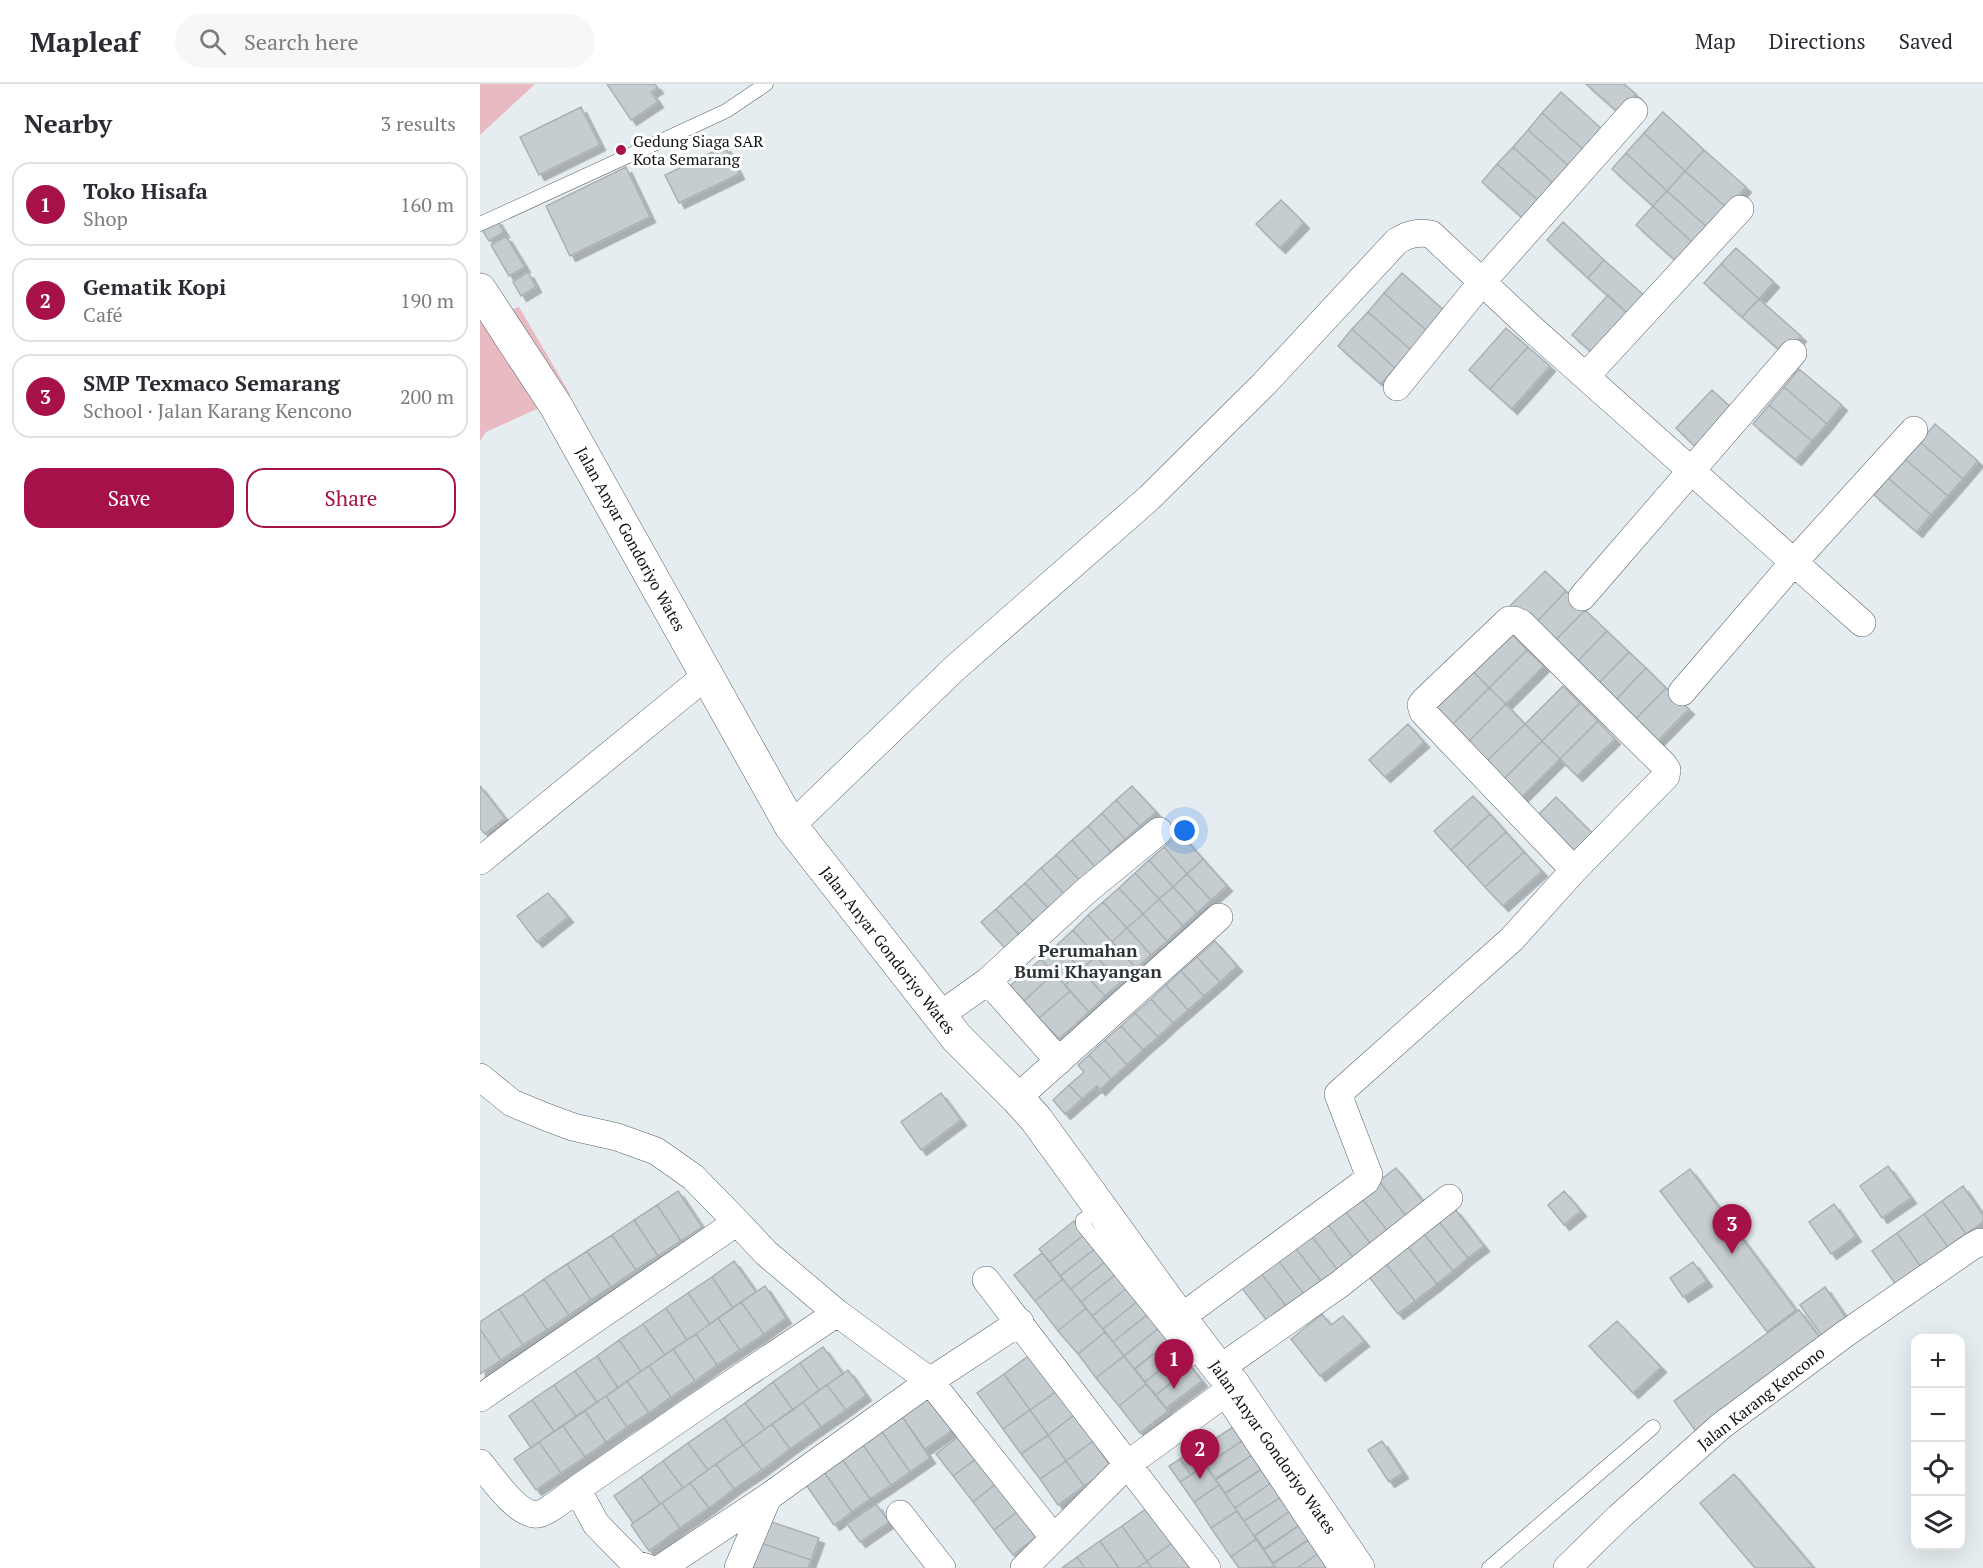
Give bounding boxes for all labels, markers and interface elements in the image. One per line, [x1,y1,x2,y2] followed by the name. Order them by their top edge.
[175,14,595,68] search box
[30,23,139,60] text: Mapleaf
[196,25,229,58] icon: search
[244,27,358,56] text: Search here
[1695,27,1736,55] text: Map
[1769,27,1866,55] text: Directions
[1899,27,1953,55] text: Saved
[24,106,112,140] text: Nearby
[381,110,456,137] text: 3 results
[633,130,764,170] place label: Gedung Siaga SAR Kota Semarang
[614,143,628,157] marker: Gedung Siaga SAR Kota Semarang
[83,176,208,205] text: Toko Hisafa
[40,191,51,218] text: 1
[400,191,454,218] text: 160 m
[83,205,128,232] text: Shop
[83,272,226,301] text: Gematik Kopi
[40,287,51,314] text: 2
[400,287,454,314] text: 190 m
[83,301,123,328] text: Café
[83,368,340,397] text: SMP Texmaco Semarang
[40,383,51,410] text: 3
[400,383,454,410] text: 200 m
[83,397,352,424] text: School · Jalan Karang Kencono
[571,443,691,635] street label: Jalan Anyar Gondoriyo Wates
[24,468,234,528] button: Save
[246,468,456,528] button: Share
[1170,816,1199,845] your location
[815,861,961,1039] street label: Jalan Anyar Gondoriyo Wates
[1014,938,1162,983] district label: Perumahan Bumi Khayangan
[1712,1204,1752,1254] pin: 3
[1911,1334,1965,1550] map controls
[1911,1334,1965,1388] button: +
[1154,1340,1194,1389] pin: 1
[1693,1341,1829,1455] street label: Jalan Karang Kencono
[1204,1356,1342,1538] street label: Jalan Anyar Gondoriyo Wates
[1911,1388,1965,1442] button: −
[1180,1430,1220,1479] pin: 2
[1911,1442,1965,1496] button: locate
[1911,1496,1965,1550] button: layers

